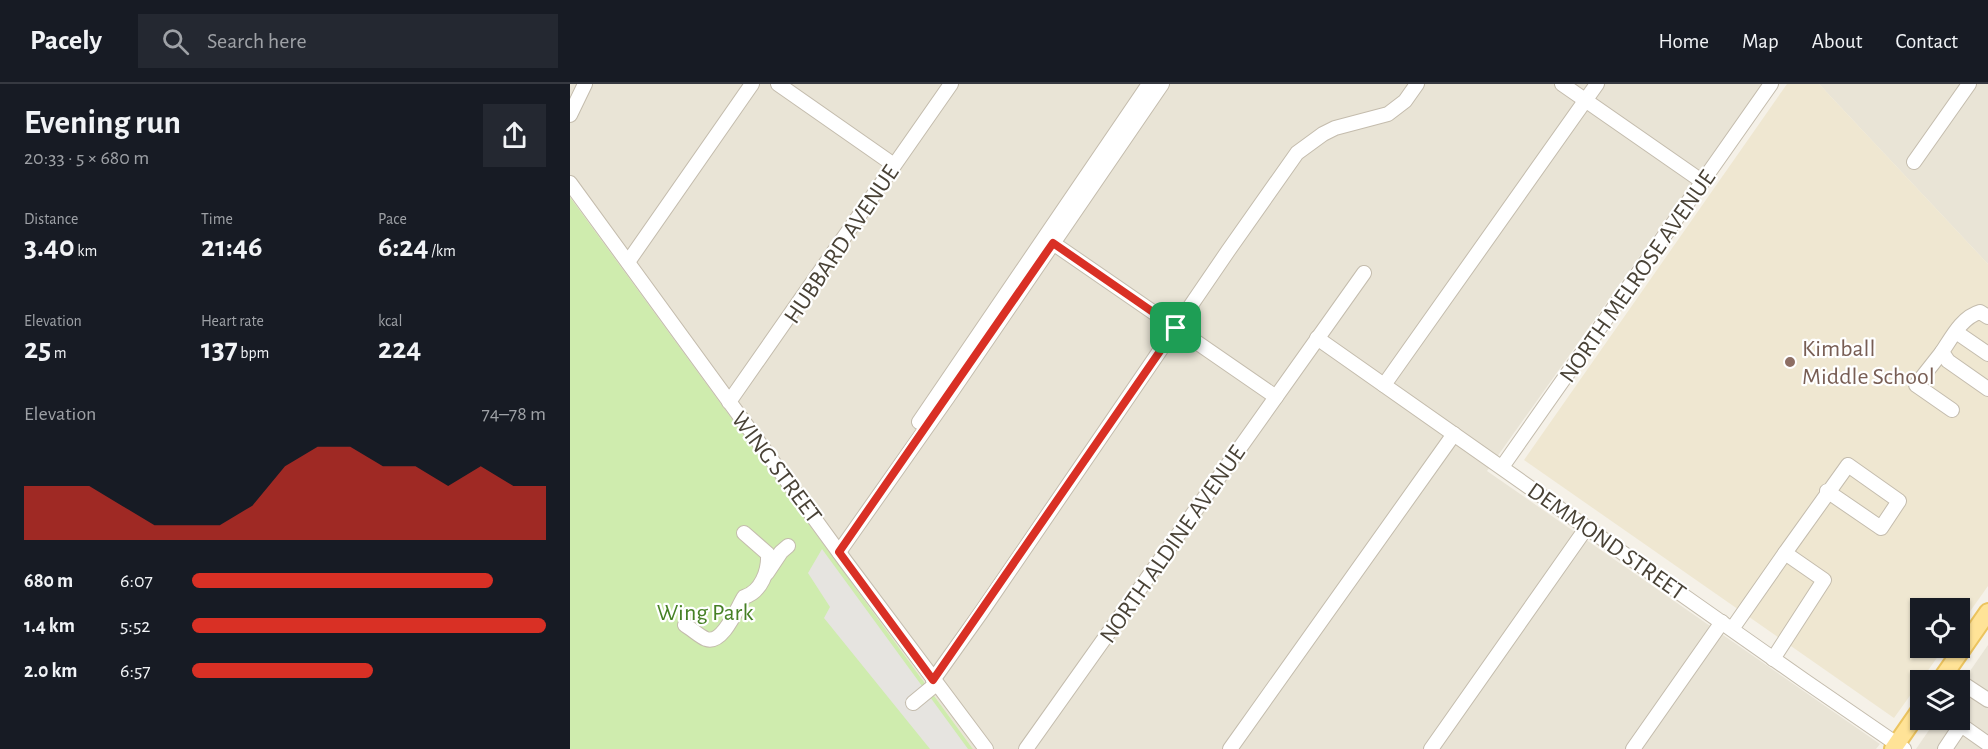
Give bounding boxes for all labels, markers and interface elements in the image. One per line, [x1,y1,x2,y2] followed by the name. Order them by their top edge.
[138,14,558,68] search box
[159,25,192,58] icon: search
[30,27,102,55] text: Pacely
[207,30,307,52] text: Search here
[1658,31,1709,52] text: Home
[1742,31,1779,52] text: Map
[1812,31,1862,52] text: About
[1895,31,1958,52] text: Contact
[483,104,546,167] button: share
[24,107,181,140] text: Evening run
[24,148,149,168] text: 20:33 · 5 × 680 m
[780,161,904,328] street label: HUBBARD AVENUE
[1555,166,1720,387] street label: NORTH MELROSE AVENUE
[24,211,78,227] text: Distance
[201,211,233,227] text: Time
[378,211,407,227] text: Pace
[24,232,75,262] text: 3.40
[201,232,262,262] text: 21:46
[378,232,429,262] text: 6:24
[75,243,97,259] text: km
[429,243,456,259] text: /km
[1150,302,1201,353] pin
[1159,311,1192,344] icon: arrive
[24,313,82,329] text: Elevation
[201,313,264,329] text: Heart rate
[378,313,402,329] text: kcal
[24,334,51,364] text: 25
[201,334,238,364] text: 137
[378,334,421,364] text: 224
[1802,337,1935,389] place label: Kimball Middle School
[51,345,67,361] text: m
[238,345,269,361] text: bpm
[1783,355,1797,369] marker: Kimball Middle School
[24,404,96,424] text: Elevation
[481,404,546,424] text: 74–78 m
[727,407,826,528] street label: WING STREET
[1096,441,1250,648] street label: NORTH ALDINE AVENUE
[1523,478,1690,605] street label: DEMMOND STREET
[24,571,73,591] text: 680 m
[120,571,153,591] text: 6:07
[1910,598,1970,730] map controls
[1910,598,1970,658] button: locate
[657,601,753,625] park label: Wing Park
[24,616,75,636] text: 1.4 km
[120,616,150,636] text: 5:52
[24,661,77,681] text: 2.0 km
[120,661,151,681] text: 6:57
[1910,670,1970,730] button: layers

